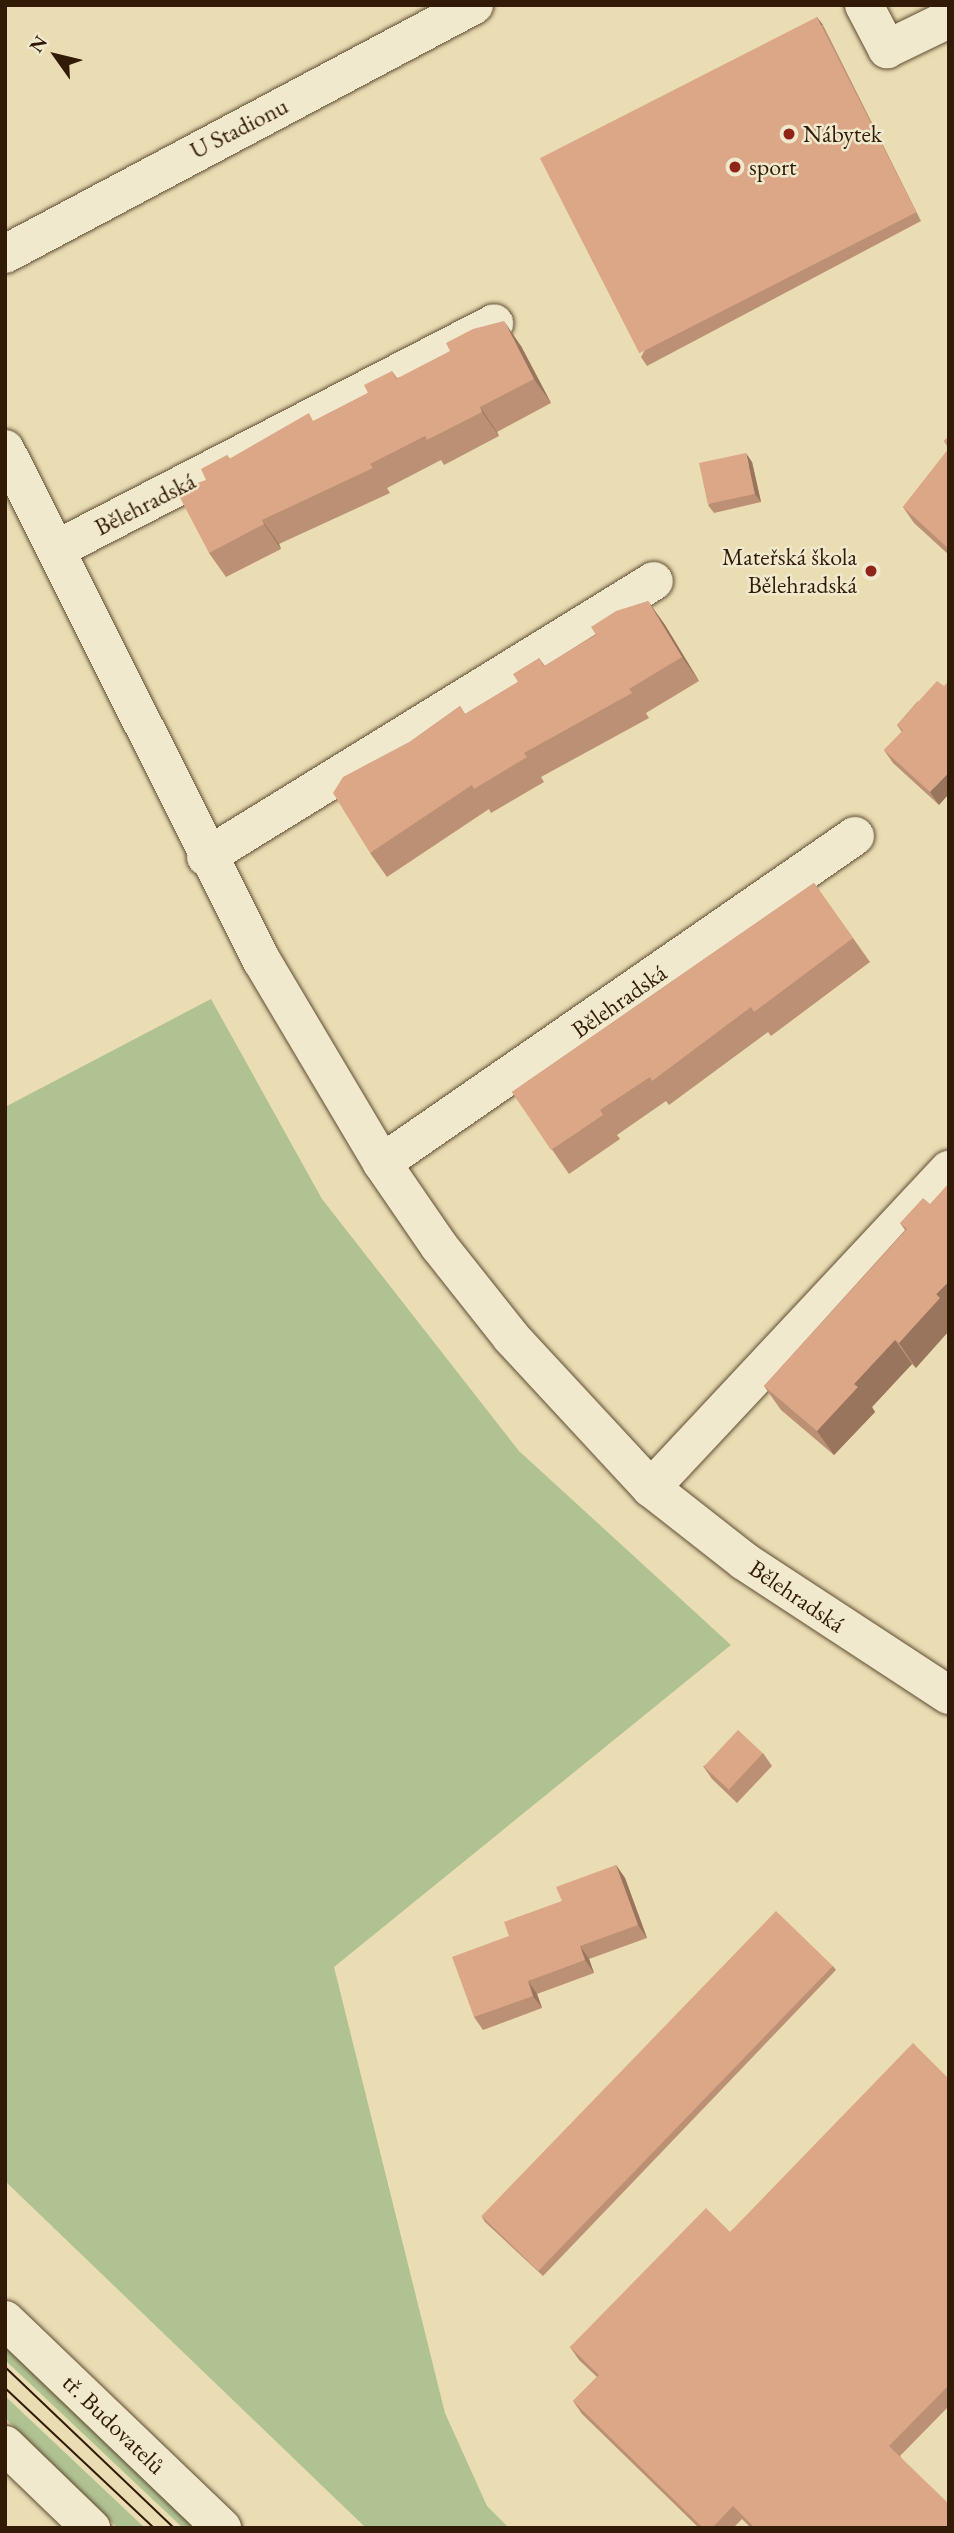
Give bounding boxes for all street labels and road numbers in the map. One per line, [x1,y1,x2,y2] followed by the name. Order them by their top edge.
[185,91,293,165] street label: U Stadionu
[90,466,200,542] street label: Bělehradská
[566,958,672,1044] street label: Bělehradská
[744,1554,850,1638] street label: Bělehradská
[57,2368,171,2480] street label: tř. Budovatelů

